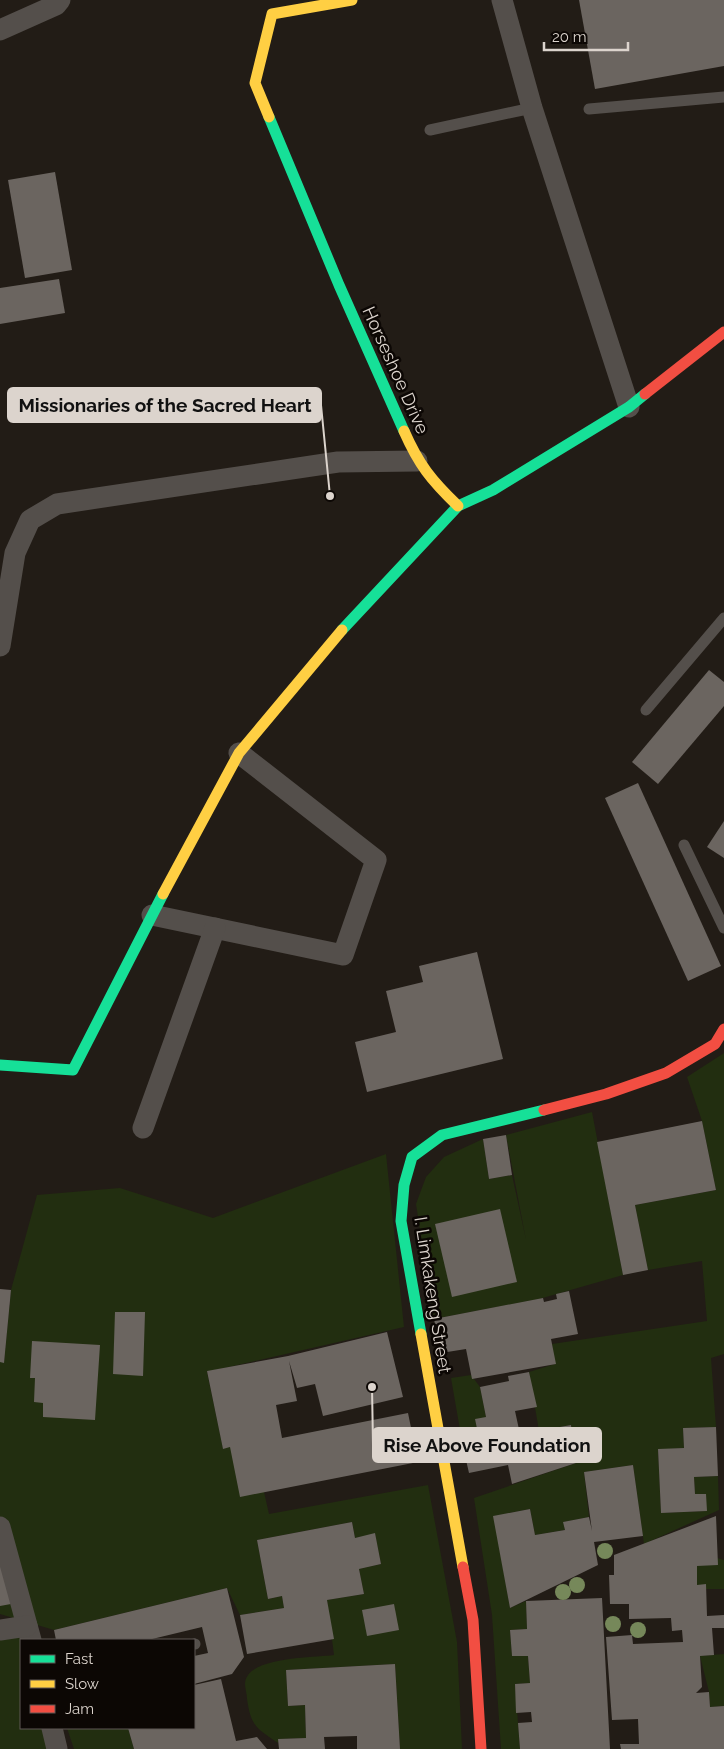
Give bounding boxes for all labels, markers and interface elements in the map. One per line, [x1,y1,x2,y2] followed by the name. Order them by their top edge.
[544,20,628,52] scale bar
[552,28,587,46] text: 20 m
[358,303,434,437] street label: Horseshoe Drive
[8,388,321,422] callout: Missionaries of the Sacred Heart
[18,394,312,416] text: Missionaries of the Sacred Heart
[410,1215,456,1375] street label: I. Limkakeng Street
[373,1428,601,1462] callout: Rise Above Foundation
[383,1434,591,1456] text: Rise Above Foundation
[20,1639,195,1729] legend
[65,1650,93,1668] text: Fast
[65,1675,99,1693] text: Slow
[65,1700,94,1718] text: Jam

